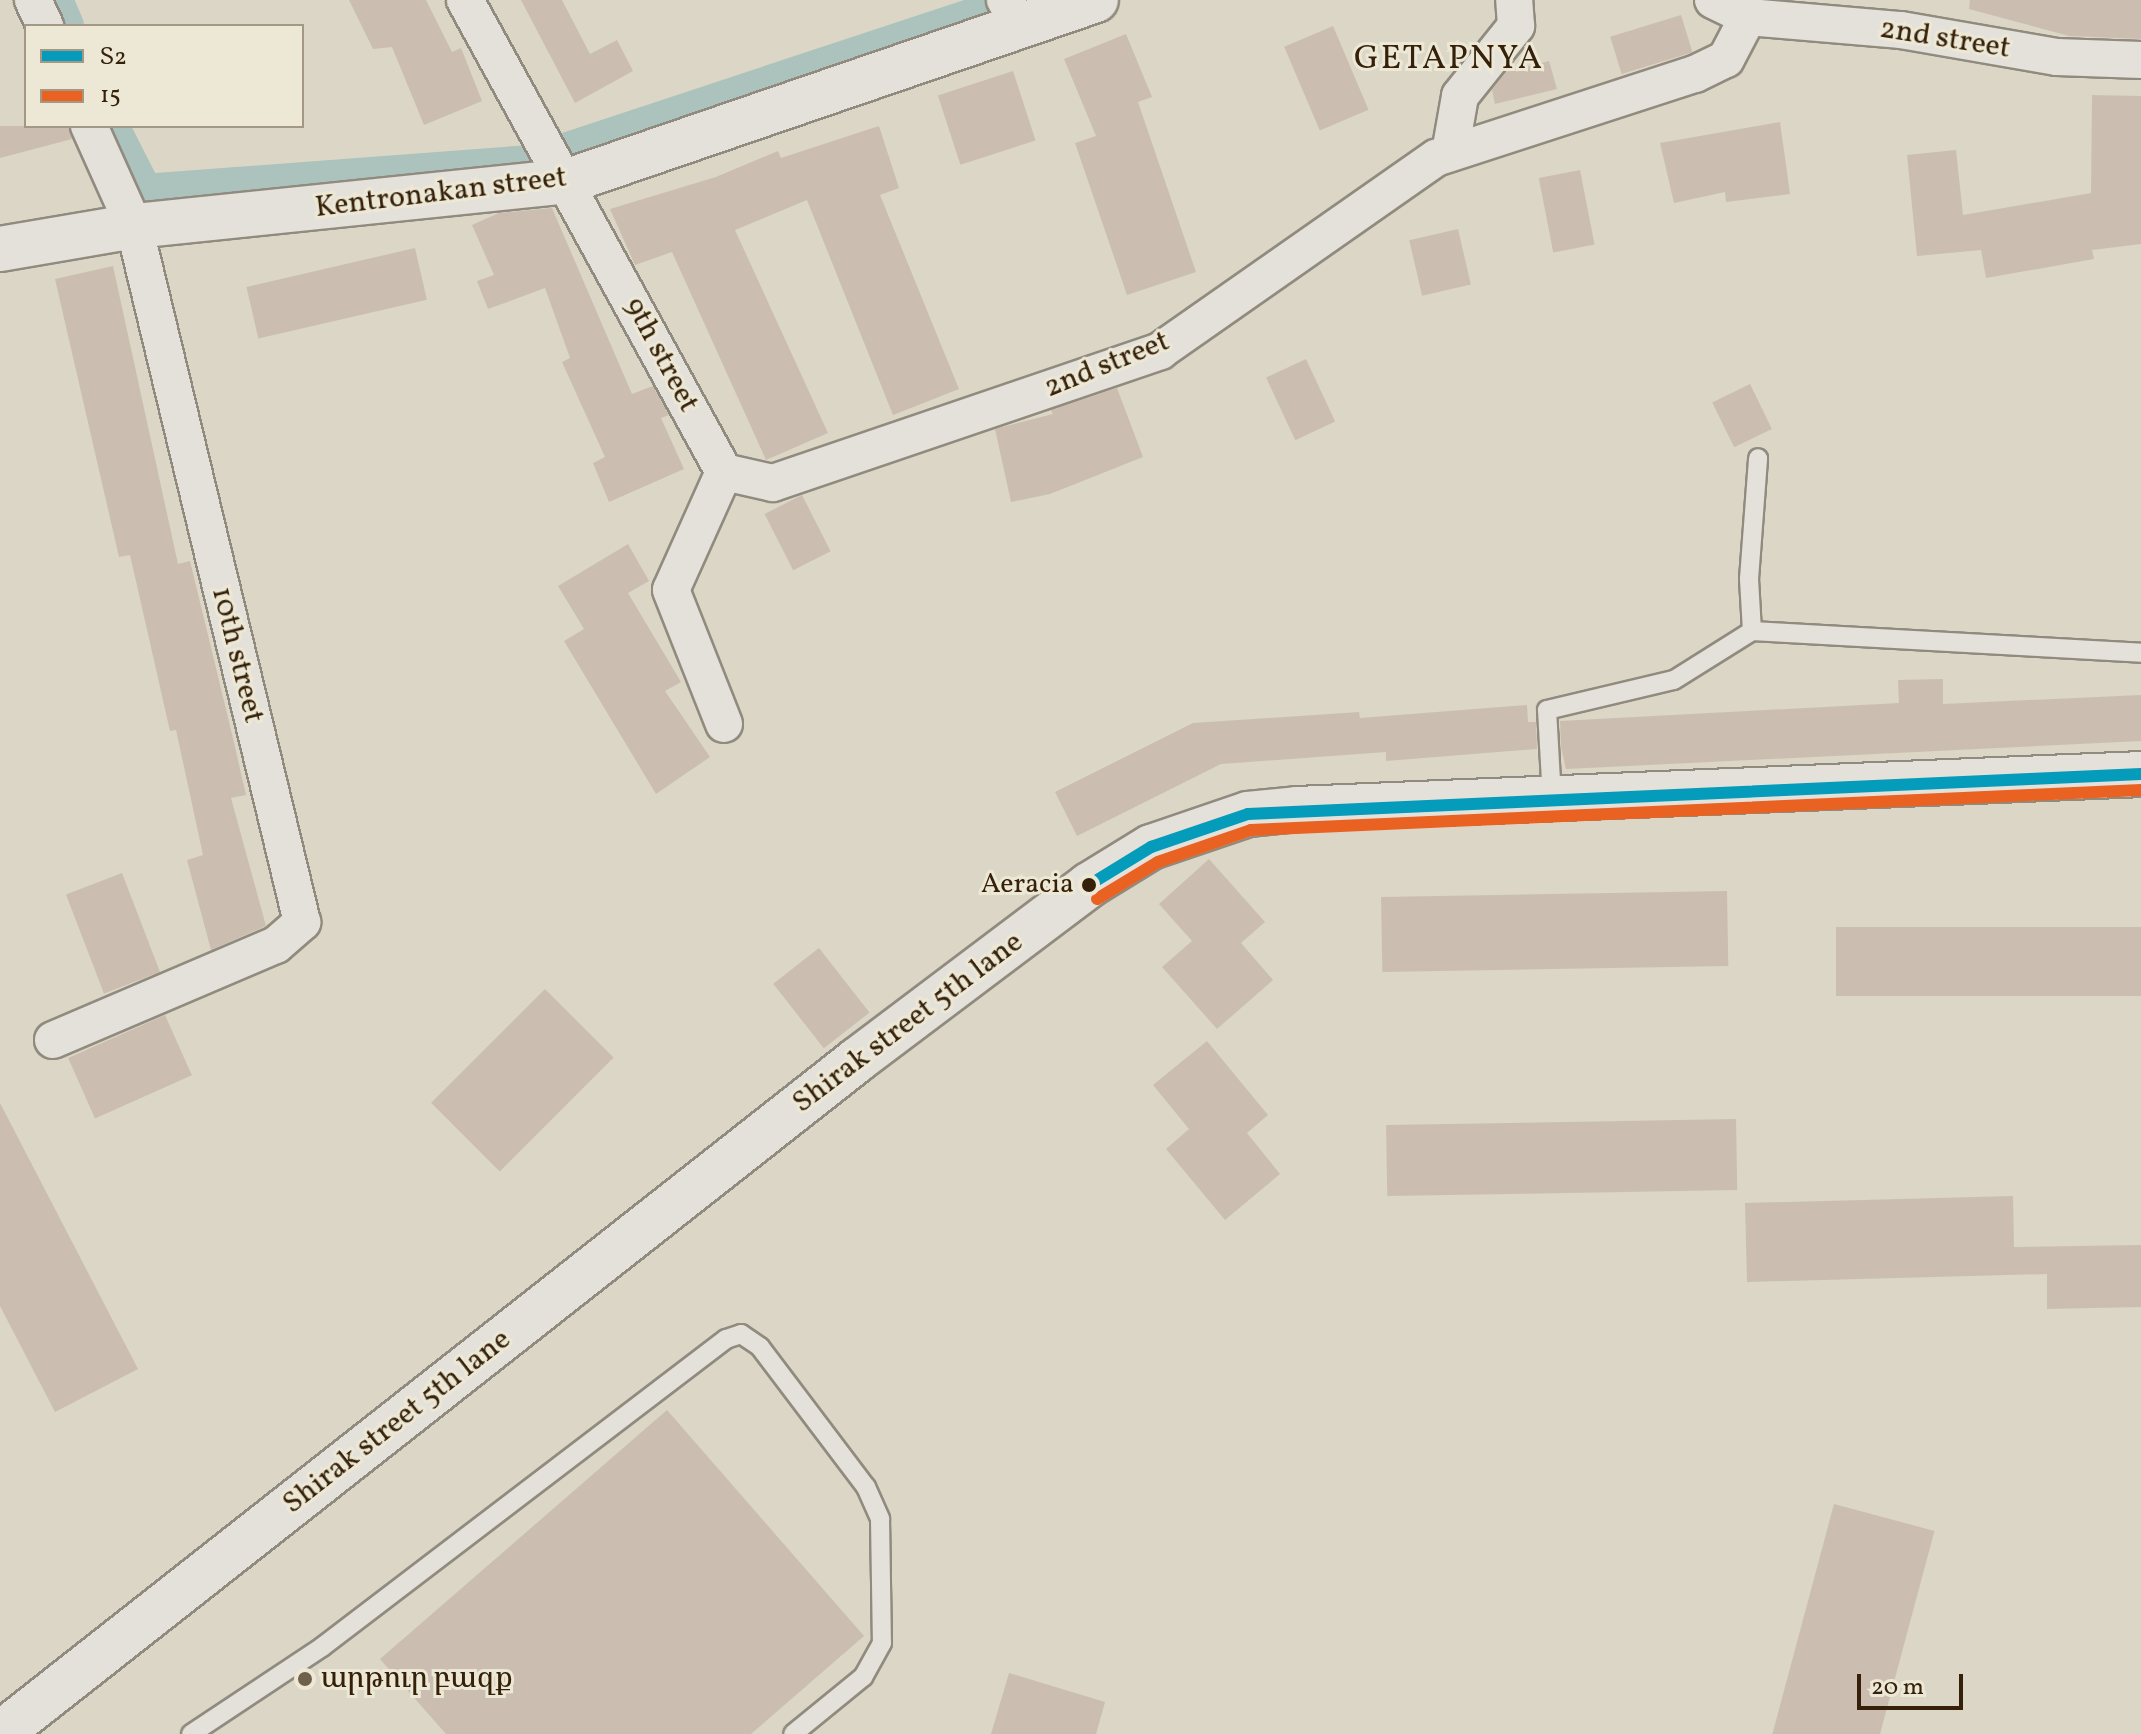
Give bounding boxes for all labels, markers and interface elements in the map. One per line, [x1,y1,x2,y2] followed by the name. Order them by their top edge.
[1877,11,2013,67] street label: 2nd street
[24,24,304,128] legend
[1354,40,1544,80] district label: GETAPNYA
[100,41,127,75] text: Տ2
[100,79,121,113] text: 15
[313,160,569,226] street label: Kentronakan street
[616,291,706,419] street label: 9th street
[1039,324,1175,406] street label: 2nd street
[203,583,271,727] street label: 10th street
[981,868,1074,902] place label: Aeracia
[1081,877,1097,893] marker: Aeracia
[786,925,1030,1121] street label: Shirak street 5th lane
[276,1322,518,1522] street label: Shirak street 5th lane
[1861,1658,1967,1708] scale bar
[321,1661,513,1697] place label: արթուր բազք
[296,1670,314,1688] marker: արթուր բազք
[1871,1671,1924,1705] text: 20 m

